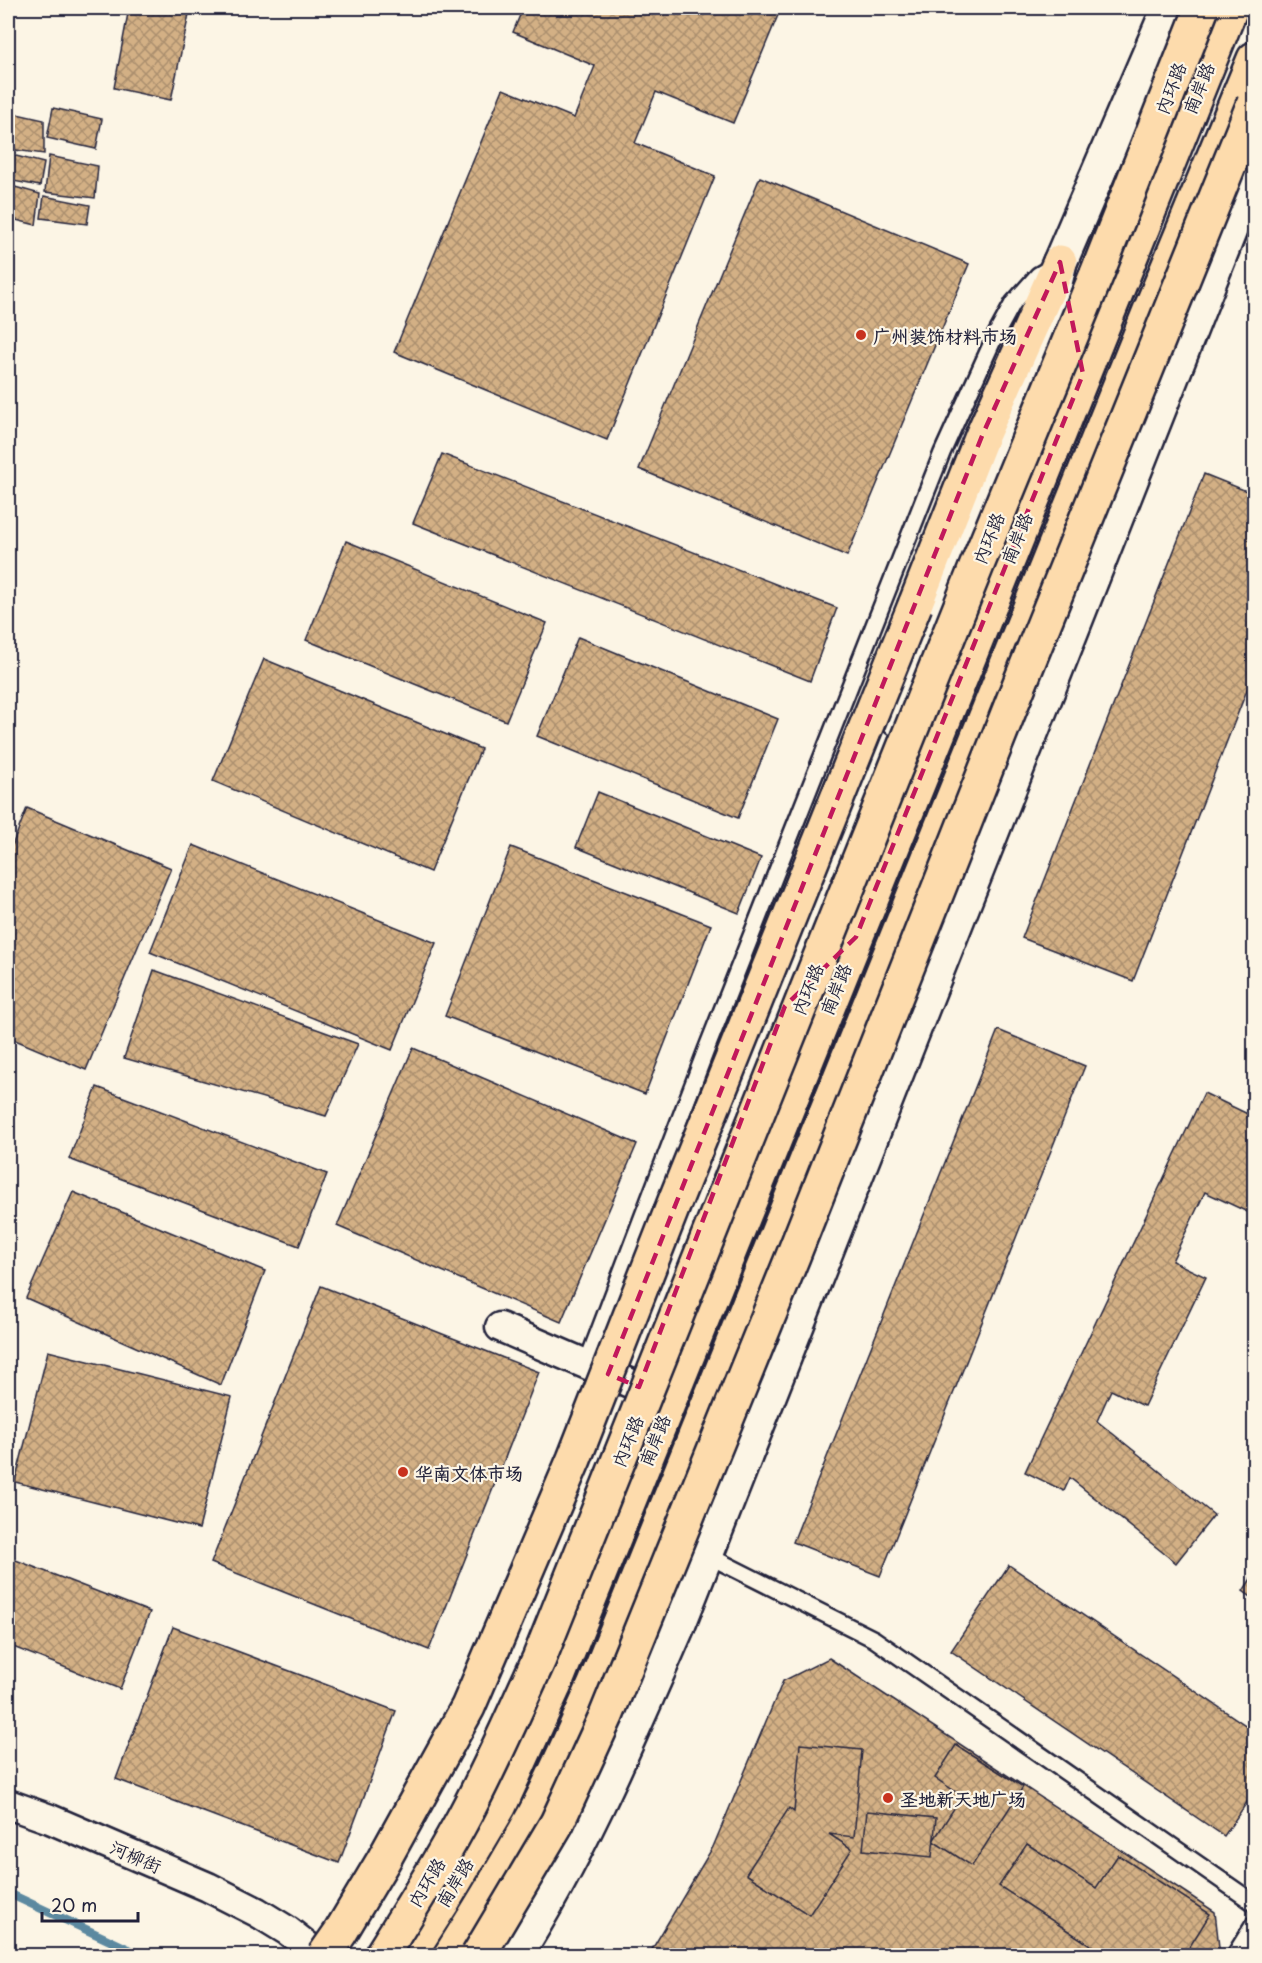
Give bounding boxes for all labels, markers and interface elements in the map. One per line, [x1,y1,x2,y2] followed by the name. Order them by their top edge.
[1148,58,1192,118] street label: 内环路
[1175,58,1221,118] street label: 南岸路
[873,322,1017,349] place label: 广州装饰材料市场
[854,328,868,342] marker: 广州装饰材料市场
[965,508,1011,568] street label: 内环路
[993,508,1039,568] street label: 南岸路
[784,959,830,1019] street label: 内环路
[812,959,858,1019] street label: 南岸路
[631,1410,677,1470] street label: 南岸路
[604,1411,650,1471] street label: 内环路
[415,1459,523,1486] place label: 华南文体市场
[396,1465,410,1479] marker: 华南文体市场
[900,1785,1026,1812] place label: 圣地新天地广场
[881,1791,895,1805] marker: 圣地新天地广场
[106,1833,166,1879] street label: 河柳街
[401,1852,451,1912] street label: 内环路
[429,1852,479,1912] street label: 南岸路
[42,1885,138,1923] scale bar
[51,1891,97,1918] text: 20 m

